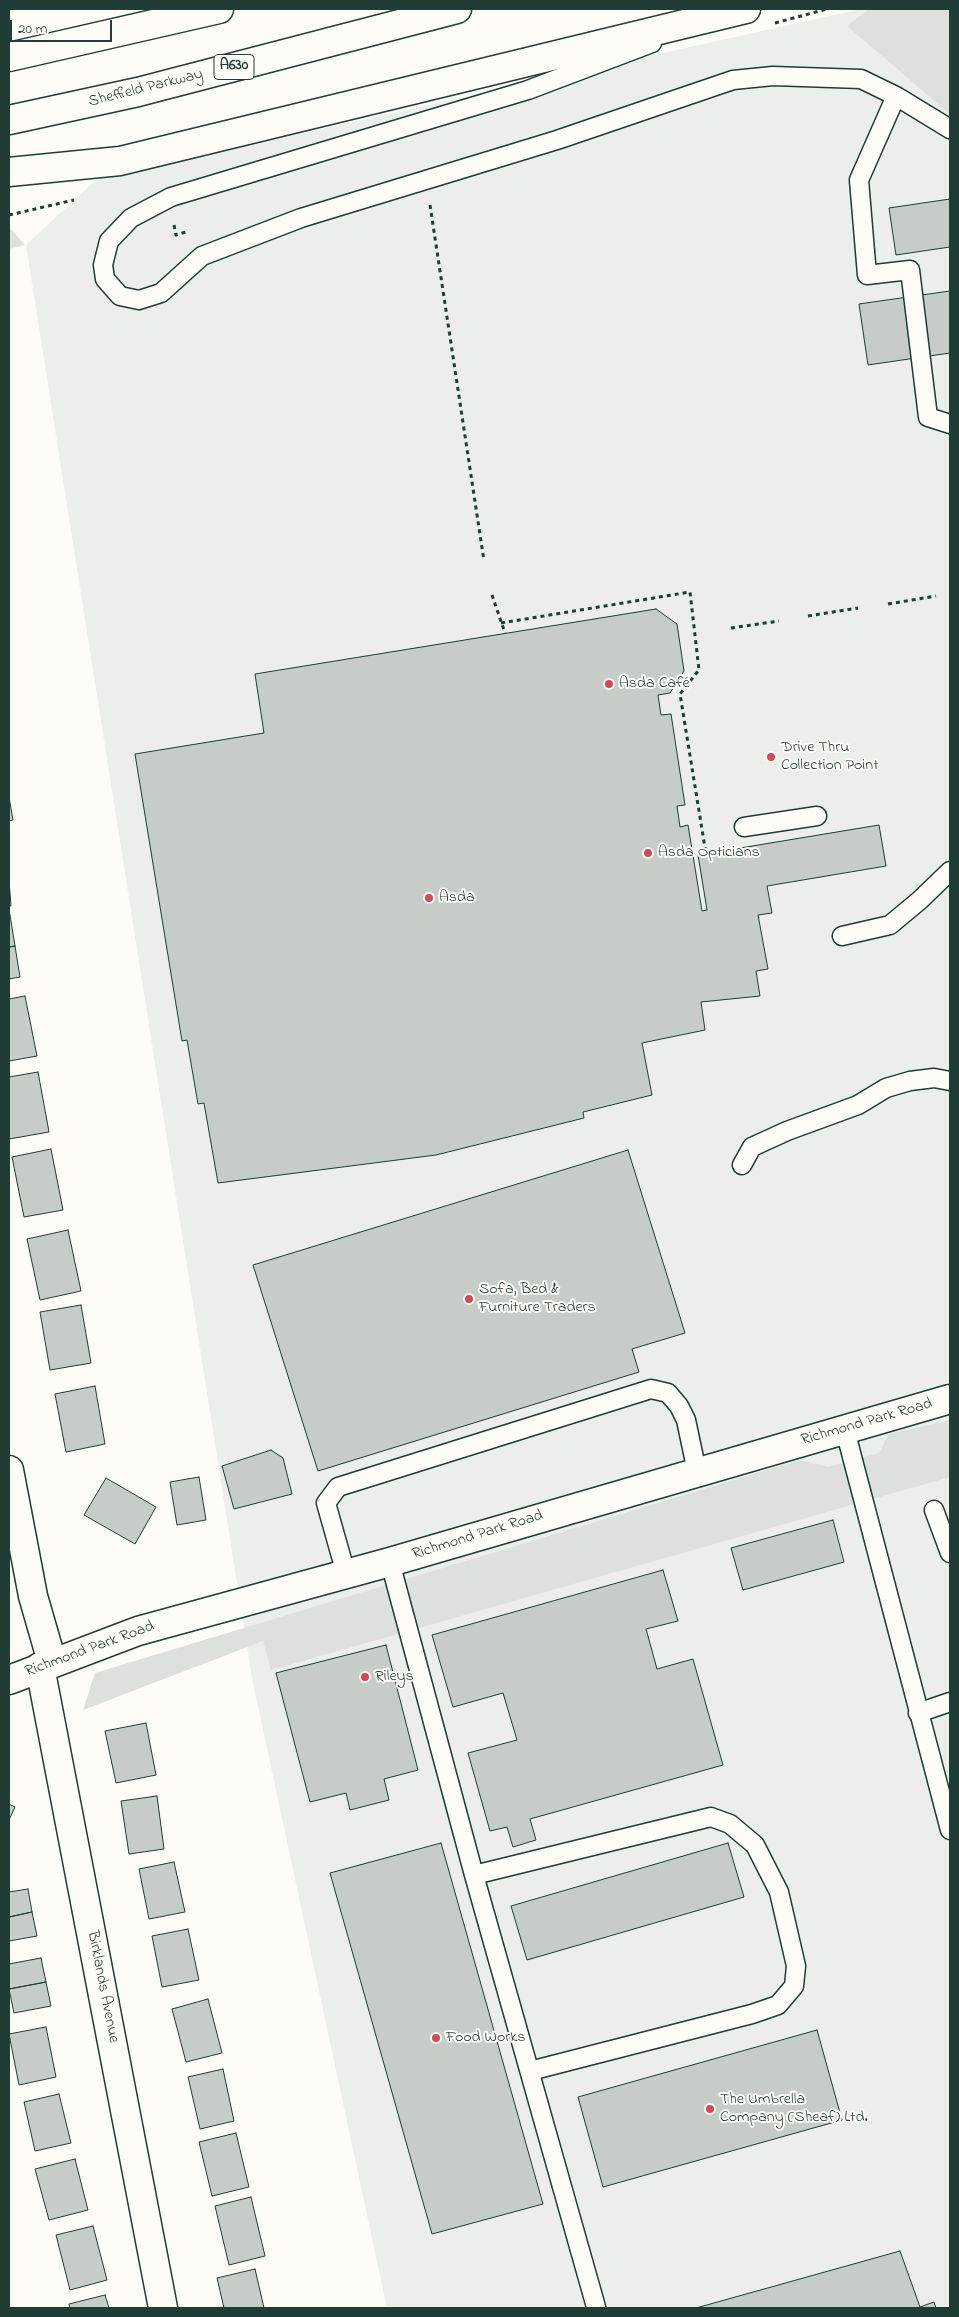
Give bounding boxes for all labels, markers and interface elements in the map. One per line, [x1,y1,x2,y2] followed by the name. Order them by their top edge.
[12,10,115,42] scale bar
[18,18,47,40] text: 20 m
[214,54,254,80] road number: A630
[87,66,205,112] street label: Sheffield Parkway
[619,674,690,694] place label: Asda Café
[603,678,615,690] marker: Asda Café
[781,738,879,776] place label: Drive Thru Collection Point
[765,751,777,763] marker: Drive Thru Collection Point
[658,843,760,863] place label: Asda Opticians
[642,847,654,859] marker: Asda Opticians
[439,888,475,908] place label: Asda
[423,892,435,904] marker: Asda
[479,1280,596,1318] place label: Sofa, Bed & Furniture Traders
[463,1293,475,1305] marker: Sofa, Bed & Furniture Traders
[799,1395,935,1451] street label: Richmond Park Road
[410,1507,546,1565] street label: Richmond Park Road
[23,1618,157,1682] street label: Richmond Park Road
[375,1667,414,1687] place label: Rileys
[359,1671,371,1683] marker: Rileys
[82,1929,122,2045] street label: Birklands Avenue
[446,2028,525,2048] place label: Food Works
[430,2032,442,2044] marker: Food Works
[720,2090,868,2128] place label: The Umbrella Company (Sheaf) Ltd.
[704,2103,716,2115] marker: The Umbrella Company (Sheaf) Ltd.

